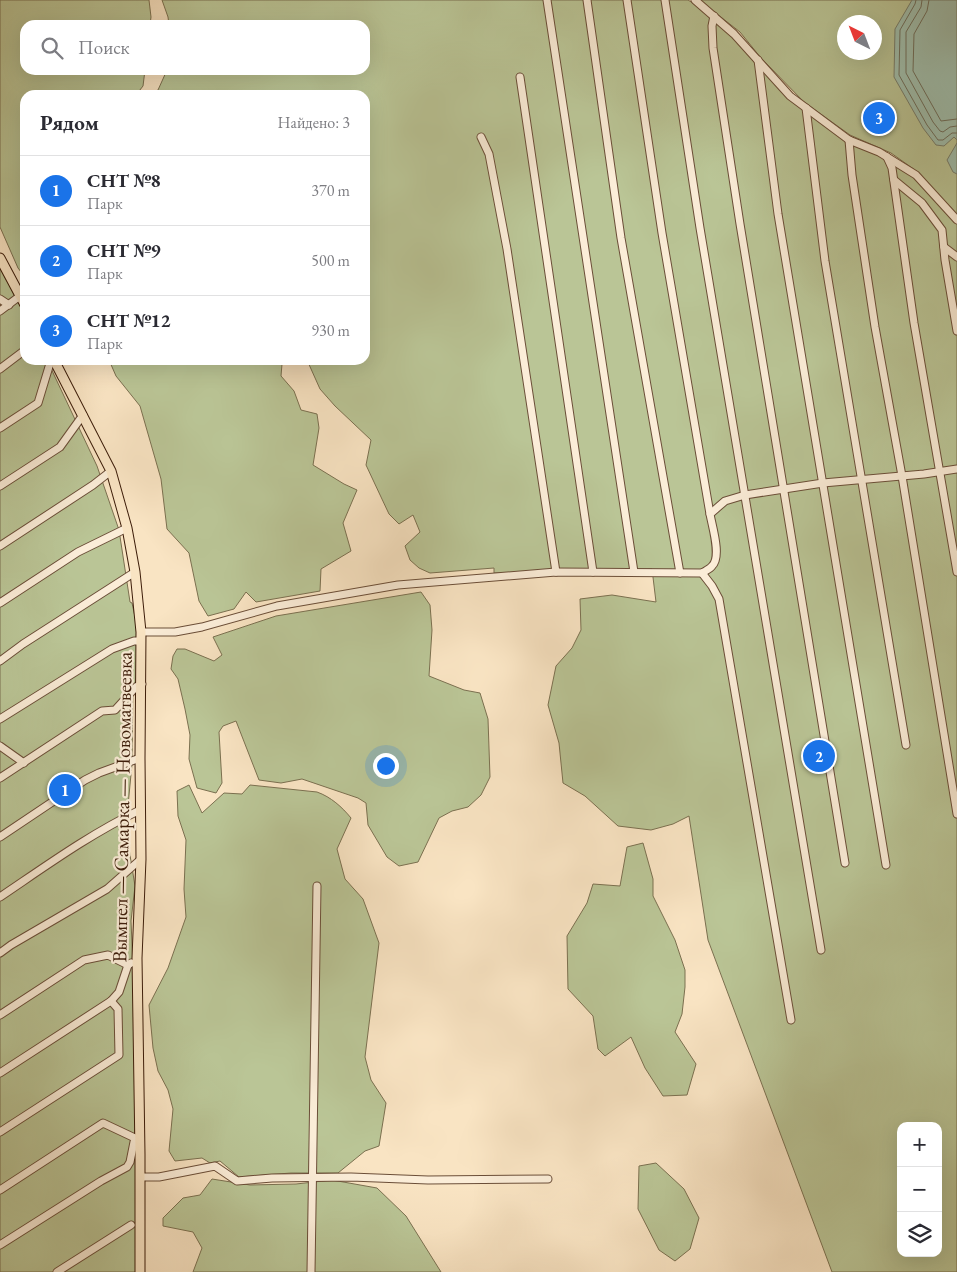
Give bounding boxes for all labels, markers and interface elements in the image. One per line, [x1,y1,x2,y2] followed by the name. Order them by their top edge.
[837,15,882,60] north arrow
[20,20,370,75] search box
[38,34,66,62] icon: search
[78,35,130,60] text: Поиск
[863,99,895,137] pin: 3
[40,109,99,136] text: Рядом
[278,112,350,133] text: Найдено: 3
[87,168,161,193] text: СНТ №8
[52,180,60,201] text: 1
[311,180,350,201] text: 370 m
[87,193,123,214] text: Парк
[87,238,161,263] text: СНТ №9
[52,250,60,271] text: 2
[311,250,350,271] text: 500 m
[87,263,123,284] text: Парк
[87,308,171,333] text: СНТ №12
[52,320,60,341] text: 3
[311,320,350,341] text: 930 m
[87,333,123,354] text: Парк
[106,651,138,963] street label: Вымпел — Самарка — Новоматвеевка
[803,737,835,775] pin: 2
[373,753,399,779] your location
[49,771,81,809] pin: 1
[897,1122,942,1257] map controls
[897,1122,942,1167] button: +
[897,1167,942,1212] button: −
[897,1212,942,1257] button: layers

